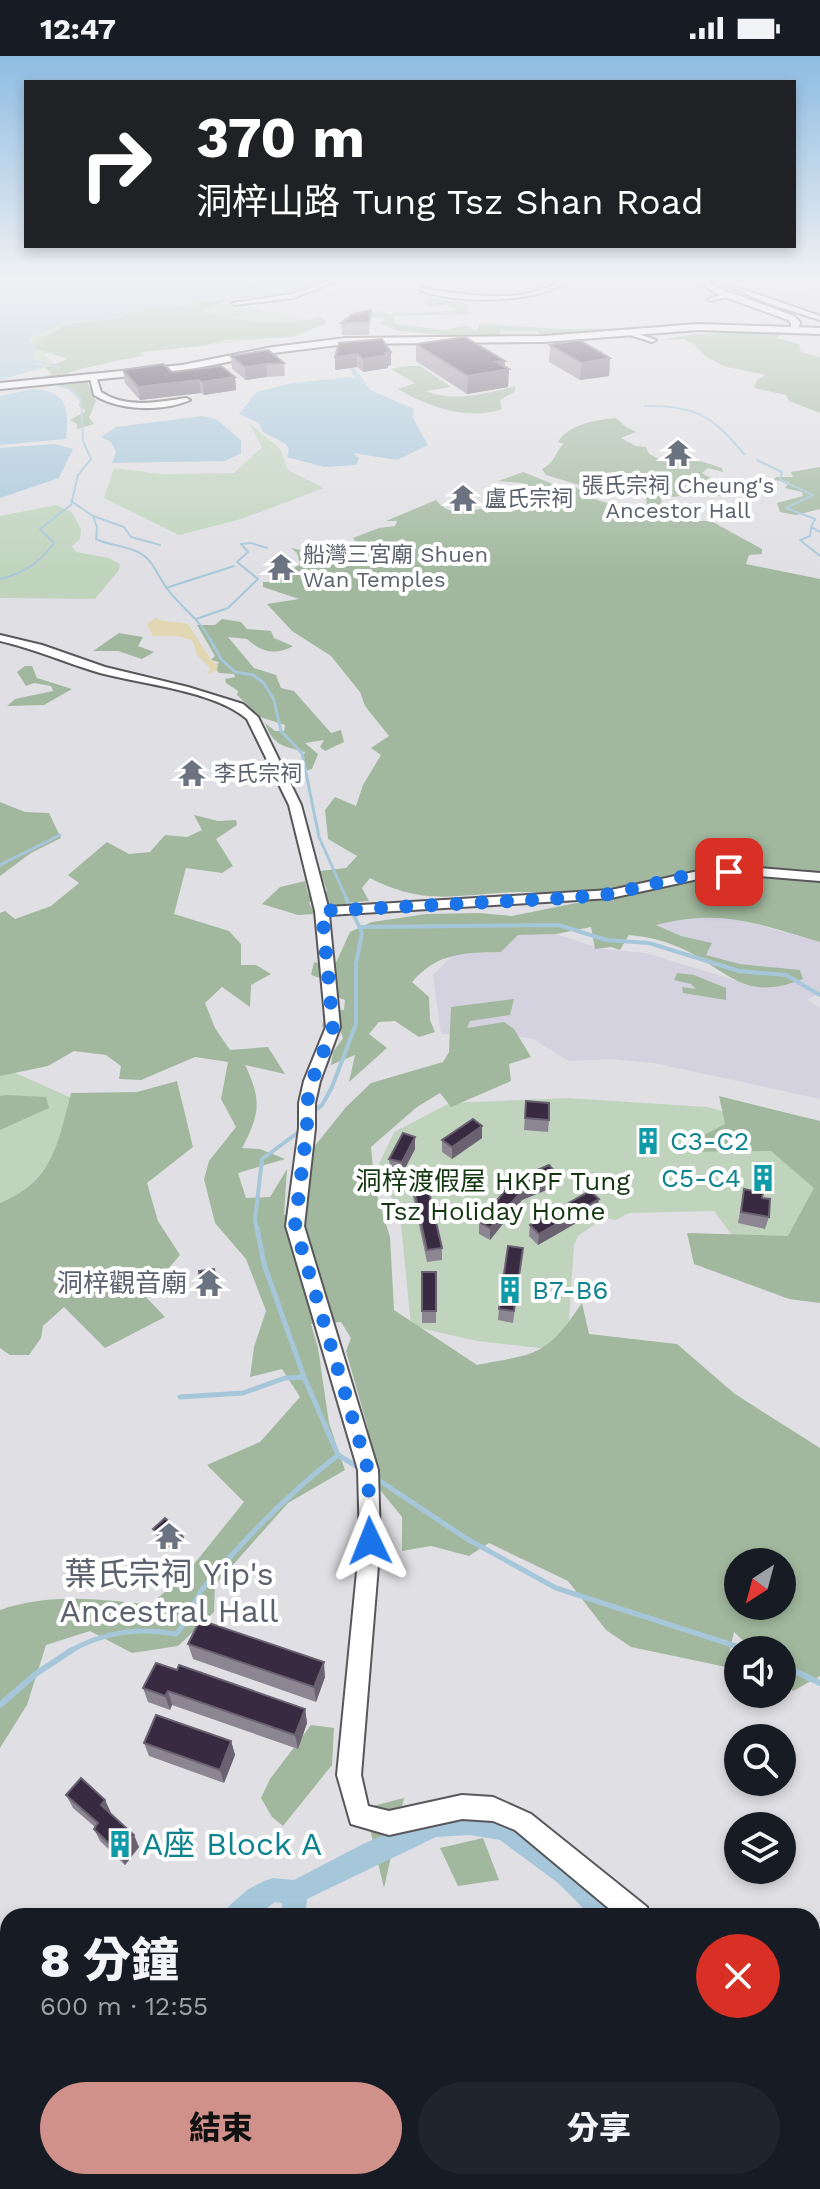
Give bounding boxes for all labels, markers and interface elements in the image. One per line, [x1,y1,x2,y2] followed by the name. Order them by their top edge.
[40,11,116,46] text: 12:47
[196,105,365,171] text: 370 m
[64,112,168,216] icon: right
[196,181,704,223] text: 洞梓山路 Tung Tsz Shan Road
[663,438,693,468] temple icon: 張氏宗祠 Cheung's Ancestor Hall
[582,473,774,523] place label: 張氏宗祠 Cheung's Ancestor Hall
[448,483,478,513] temple icon: 盧氏宗祠
[485,486,573,511] place label: 盧氏宗祠
[303,542,488,592] place label: 船灣三宮廟 Shuen Wan Temples
[266,552,296,582] temple icon: 船灣三宮廟 Shuen Wan Temples
[177,758,207,788] temple icon: 李氏宗祠
[214,761,302,786] place label: 李氏宗祠
[695,838,763,906] pin
[707,850,751,894] icon: arrive
[633,1126,663,1156] building icon: C3-C2
[670,1126,749,1156] place label: C3-C2
[661,1163,741,1193] place label: C5-C4
[748,1163,778,1193] building icon: C5-C4
[356,1166,630,1226] park label: 洞梓渡假屋 HKPF Tung Tsz Holiday Home
[57,1268,187,1298] place label: 洞梓觀音廟
[194,1268,224,1298] temple icon: 洞梓觀音廟
[495,1275,525,1305] building icon: B7-B6
[532,1275,608,1305] place label: B7-B6
[328,1499,412,1583] position arrow
[154,1521,184,1551] temple icon: 葉氏宗祠 Yip's Ancestral Hall
[724,1548,796,1620] north arrow
[724,1548,796,1884] map controls
[60,1555,279,1630] place label: 葉氏宗祠 Yip's Ancestral Hall
[724,1636,796,1708] button: sound
[724,1724,796,1796] button: search
[724,1812,796,1884] button: layers
[142,1825,322,1863] place label: A座 Block A
[105,1829,135,1859] building icon: A座 Block A
[40,1932,179,1989] text: 8 分鐘
[696,1934,780,2018] button: close
[40,1991,208,2021] text: 600 m · 12:55
[40,2082,402,2174] button: 結束
[418,2082,780,2174] button: 分享

